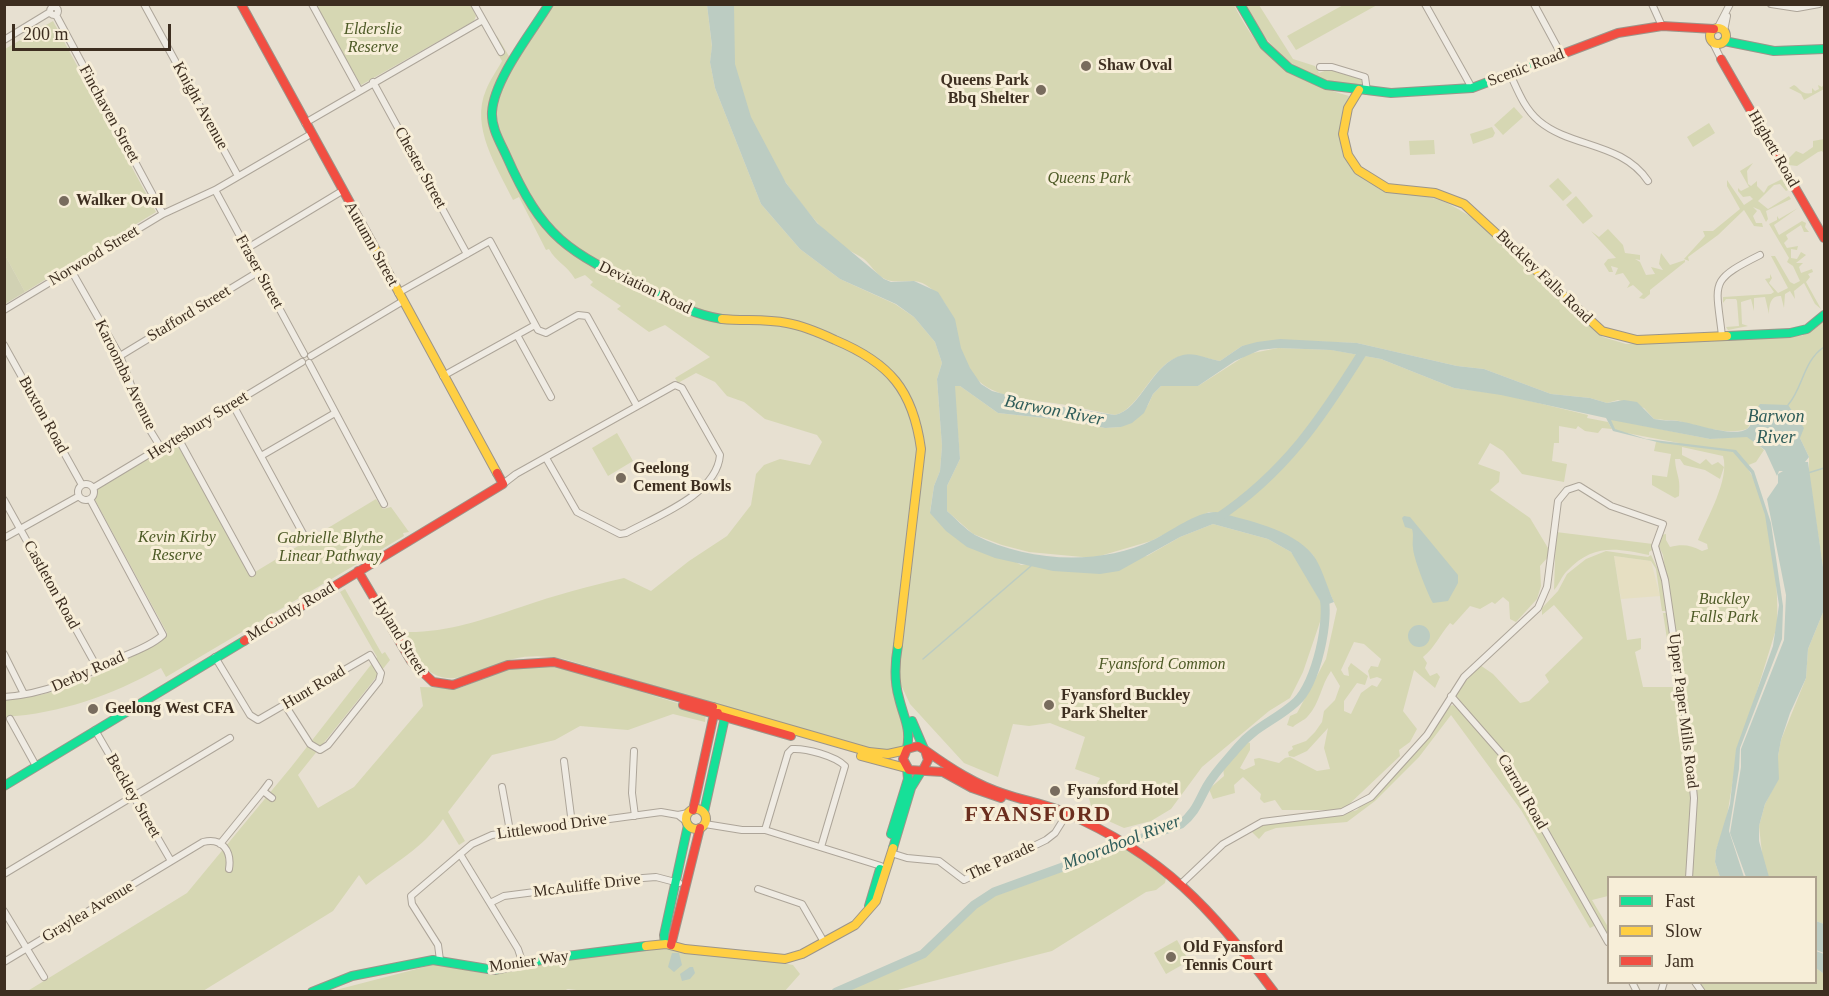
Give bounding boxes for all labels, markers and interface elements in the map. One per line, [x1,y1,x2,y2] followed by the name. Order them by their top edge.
[15,12,174,50] scale bar
[344,20,402,58] park label: Elderslie Reserve
[23,24,69,44] text: 200 m
[1485,45,1567,91] street label: Scenic Road
[1098,56,1172,76] place label: Shaw Oval
[168,59,232,153] street label: Knight Avenue
[1079,59,1093,73] marker: Shaw Oval
[74,62,144,166] street label: Finchaven Street
[941,71,1029,109] place label: Queens Park Bbq Shelter
[1034,83,1048,97] marker: Queens Park Bbq Shelter
[1743,107,1803,191] street label: Highett Road
[390,124,450,212] street label: Chester Street
[1047,169,1131,189] park label: Queens Park
[76,191,164,211] place label: Walker Oval
[57,194,71,208] marker: Walker Oval
[340,198,402,290] street label: Autumn Street
[45,222,143,290] street label: Norwood Street
[1492,226,1596,328] street label: Buckley Falls Road
[231,232,287,312] street label: Fraser Street
[595,257,695,319] street label: Deviation Road
[144,282,234,346] street label: Stafford Street
[90,317,160,433] street label: Karoomba Avenue
[14,373,72,457] street label: Buxton Road
[144,387,252,465] street label: Heytesbury Street
[1003,391,1105,431] water label: Barwon River
[1747,406,1805,448] water label: Barwon River
[633,459,731,497] place label: Geelong Cement Bowls
[614,471,628,485] marker: Geelong Cement Bowls
[138,528,216,566] park label: Kevin Kirby Reserve
[277,529,383,567] park label: Gabrielle Blythe Linear Pathway
[19,537,83,633] street label: Castleton Road
[244,578,338,646] street label: McCurdy Road
[1690,590,1758,628] park label: Buckley Falls Park
[367,593,431,679] street label: Hyland Street
[1664,632,1702,790] street label: Upper Paper Mills Road
[49,647,127,697] street label: Derby Road
[1099,655,1225,675] park label: Fyansford Common
[279,662,349,714] street label: Hunt Road
[1061,686,1190,724] place label: Fyansford Buckley Park Shelter
[1042,698,1056,712] marker: Fyansford Buckley Park Shelter
[105,699,234,719] place label: Geelong West CFA
[86,702,100,716] marker: Geelong West CFA
[101,751,165,841] street label: Beckley Street
[1493,751,1551,833] street label: Carroll Road
[1067,781,1179,801] place label: Fyansford Hotel
[1048,784,1062,798] marker: Fyansford Hotel
[964,802,1112,828] district label: FYANSFORD
[496,810,608,844] street label: Littlewood Drive
[1060,811,1184,875] water label: Moorabool River
[964,837,1038,885] street label: The Parade
[532,870,642,902] street label: McAuliffe Drive
[1607,876,1817,984] legend
[39,877,137,947] street label: Graylea Avenue
[1665,891,1695,911] text: Fast
[1665,921,1702,941] text: Slow
[1183,938,1283,976] place label: Old Fyansford Tennis Court
[488,947,570,977] street label: Monier Way
[1164,950,1178,964] marker: Old Fyansford Tennis Court
[1665,951,1694,971] text: Jam

